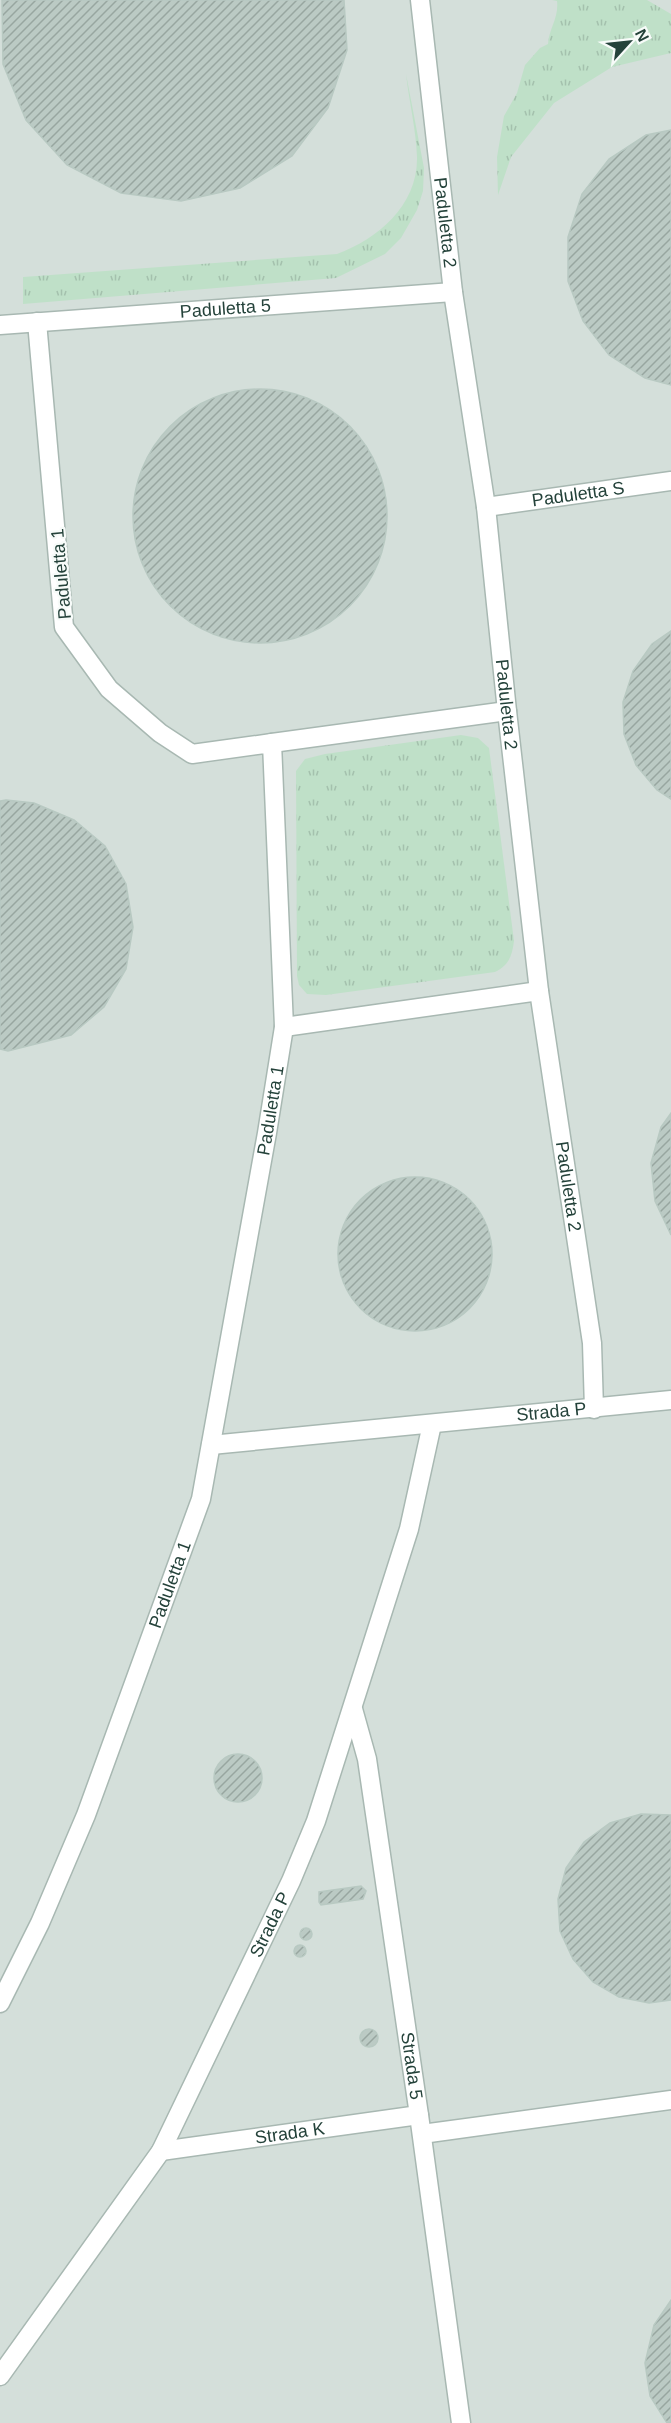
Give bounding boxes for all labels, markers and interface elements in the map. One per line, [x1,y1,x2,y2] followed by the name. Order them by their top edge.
[599,12,659,72] north arrow
[632,26,652,44] text: N
[430,176,460,269] street label: Paduletta 2
[179,295,272,322] street label: Paduletta 5
[531,478,626,510] street label: Paduletta S
[47,528,75,620] street label: Paduletta 1
[492,658,521,751] street label: Paduletta 2
[253,1064,288,1157] street label: Paduletta 1
[552,1140,585,1233] street label: Paduletta 2
[516,1398,587,1425] street label: Strada P
[145,1538,195,1631] street label: Paduletta 1
[246,1889,294,1960] street label: Strada P
[397,2031,427,2101] street label: Strada 5
[254,2118,326,2148] street label: Strada K

